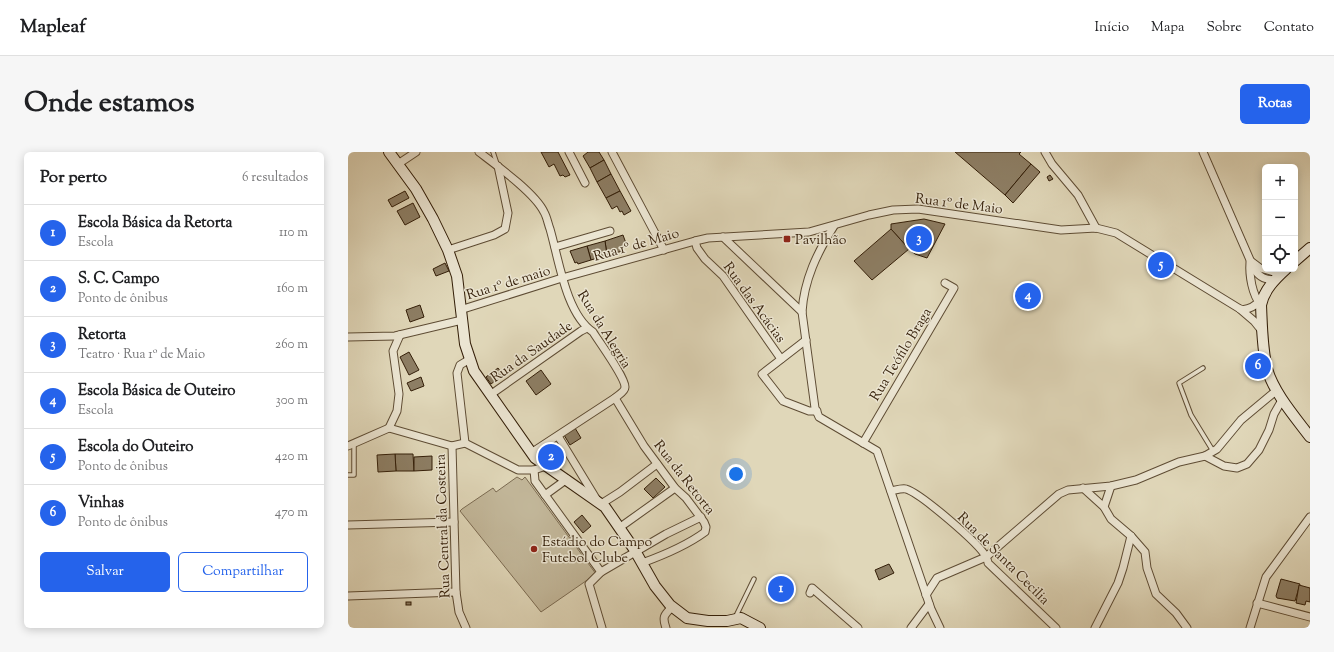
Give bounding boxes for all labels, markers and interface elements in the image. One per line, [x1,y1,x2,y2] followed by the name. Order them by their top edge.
[20,14,86,41] text: Mapleaf
[1094,18,1129,38] text: Início
[1151,18,1184,38] text: Mapa
[1206,18,1242,38] text: Sobre
[1264,18,1314,38] text: Contato
[24,84,194,124] text: Onde estamos
[1240,84,1310,124] button: Rotas
[1262,164,1298,272] map controls
[1262,164,1298,200] button: +
[40,166,107,190] text: Por perto
[242,169,308,187] text: 6 resultados
[914,190,1004,220] street label: Rua 1º de Maio
[1262,200,1298,236] button: −
[78,213,232,234] text: Escola Básica da Retorta
[51,224,55,242] text: 1
[279,224,308,242] text: 110 m
[591,224,682,268] street label: Rua 1º de Maio
[906,224,932,254] pin: 3
[795,231,847,251] place label: Pavilhão
[78,234,114,252] text: Escola
[782,234,792,244] marker: Pavilhão
[1262,236,1298,272] button: locate
[1148,250,1174,280] pin: 5
[717,259,790,348] street label: Rua das Acácias
[464,262,553,306] street label: Rua 1º de maio
[78,269,160,290] text: S. C. Campo
[50,280,56,298] text: 2
[277,280,308,298] text: 160 m
[1015,281,1041,311] pin: 4
[571,287,636,373] street label: Rua da Alegria
[78,290,168,308] text: Ponto de ônibus
[866,304,938,405] street label: Rua Teófilo Braga
[487,317,577,388] street label: Rua da Saudade
[78,325,126,346] text: Retorta
[50,336,56,354] text: 3
[275,336,308,354] text: 260 m
[78,346,205,364] text: Teatro · Rua 1º de Maio
[1245,351,1271,381] pin: 6
[78,381,236,402] text: Escola Básica de Outeiro
[50,392,56,410] text: 4
[276,392,308,410] text: 300 m
[78,402,114,420] text: Escola
[78,437,193,458] text: Escola do Outeiro
[648,437,719,520] street label: Rua da Retorta
[538,442,564,472] pin: 2
[51,448,55,466] text: 5
[275,448,308,466] text: 420 m
[431,453,457,598] street label: Rua Central da Costeira
[78,458,168,476] text: Ponto de ônibus
[726,464,746,484] your location
[78,493,124,514] text: Vinhas
[50,504,56,522] text: 6
[275,504,308,522] text: 470 m
[952,509,1054,611] street label: Rua de Santa Cecilia
[78,514,168,532] text: Ponto de ônibus
[542,533,653,569] place label: Estádio do Campo Futebol Clube
[529,544,539,554] marker: Estádio do Campo Futebol Clube
[40,552,170,592] button: Salvar
[178,552,308,592] button: Compartilhar
[768,574,794,604] pin: 1

